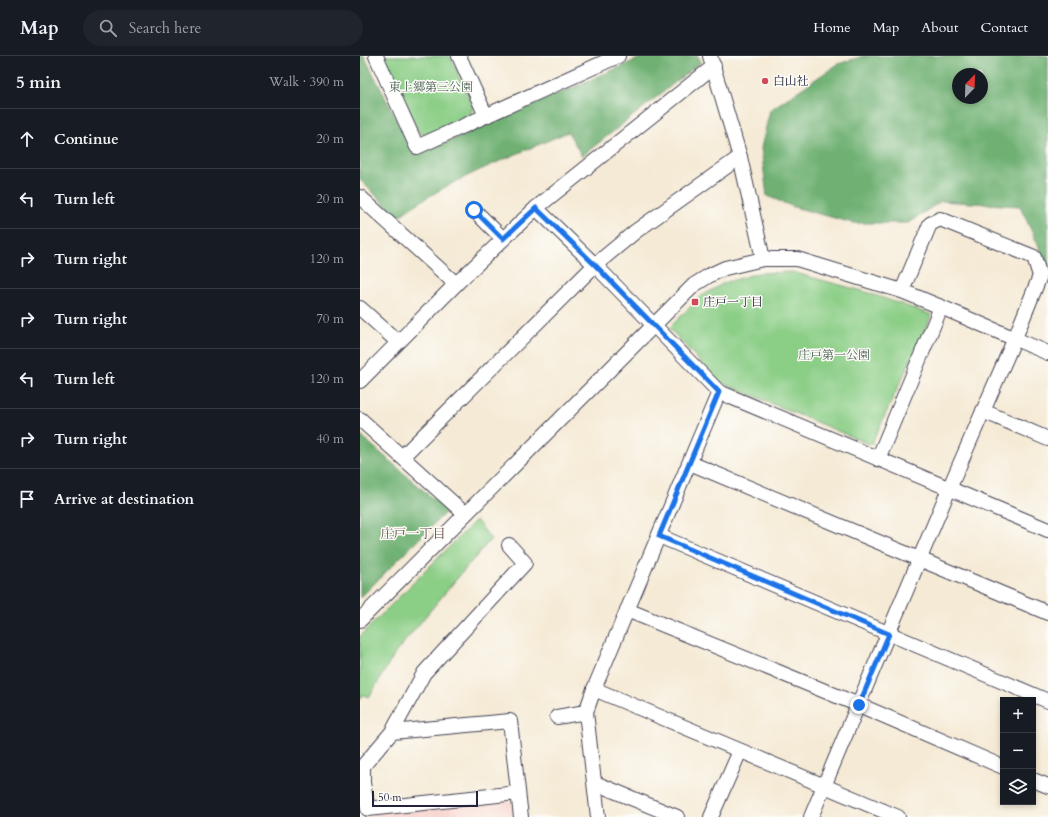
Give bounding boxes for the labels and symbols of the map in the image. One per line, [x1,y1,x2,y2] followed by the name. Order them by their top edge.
[952,68,988,104] north arrow
[773,73,809,89] place label: 白山社
[760,76,770,86] marker: 白山社
[389,79,473,95] park label: 東上郷第三公園
[465,201,483,219] route start
[703,294,763,310] place label: 庄戸一丁目
[690,297,700,307] marker: 庄戸一丁目
[798,347,870,363] park label: 庄戸第一公園
[380,525,446,543] district label: 庄戸一丁目
[850,696,868,714] route end
[372,789,478,808] scale bar

